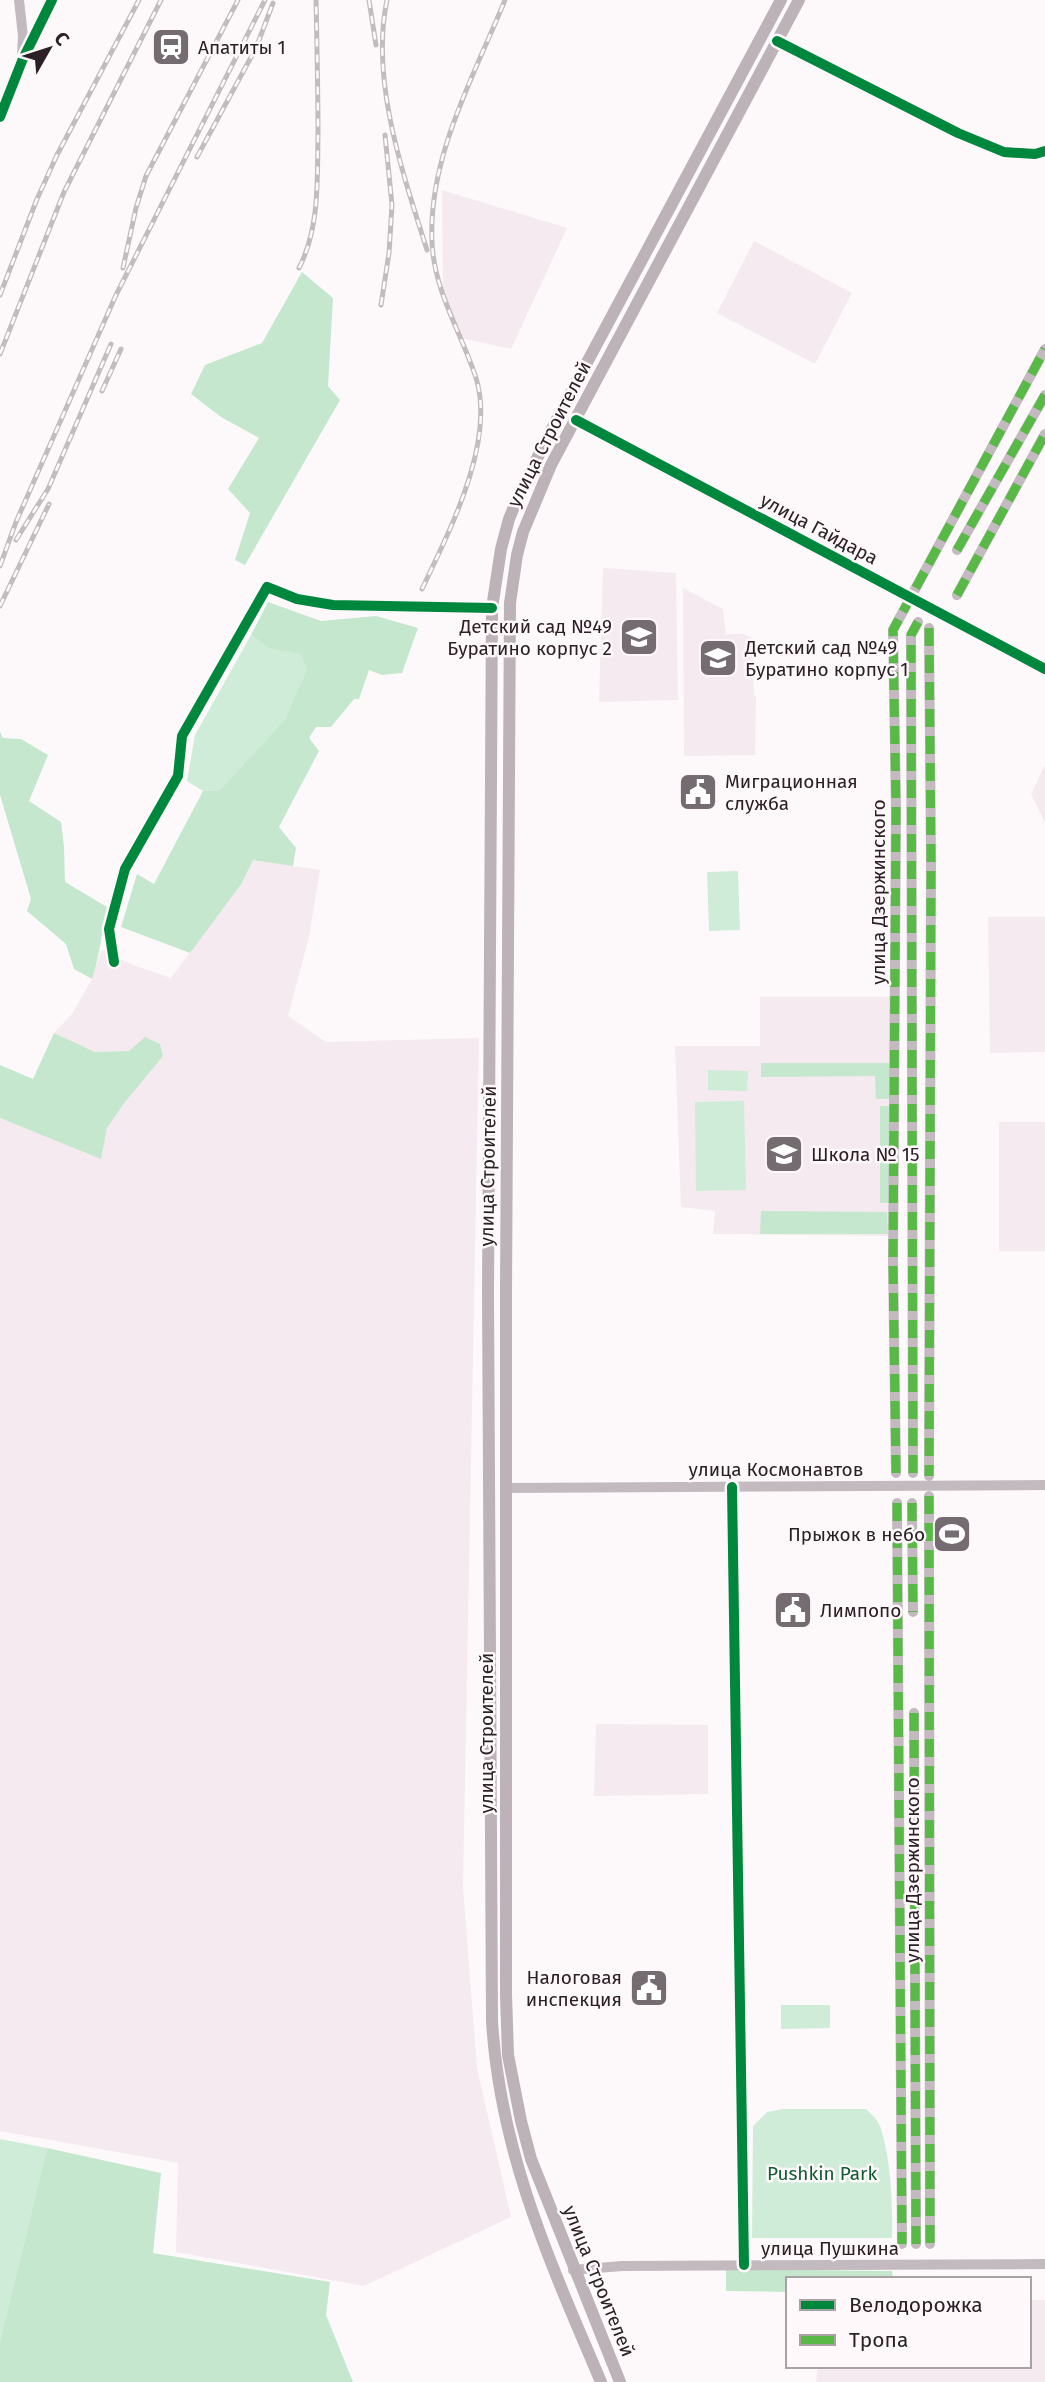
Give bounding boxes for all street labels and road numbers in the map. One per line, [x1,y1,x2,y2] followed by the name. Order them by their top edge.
[502,357,596,511] street label: улица Строителей
[756,488,882,570] street label: улица Гайдара
[867,799,890,985] street label: улица Дзержинского
[475,1085,501,1247] street label: улица Строителей
[689,1458,863,1481] street label: улица Космонавтов
[475,1653,498,1813] street label: улица Строителей
[901,1777,924,1963] street label: улица Дзержинского
[558,2202,640,2360] street label: улица Строителей
[761,2237,899,2260] street label: улица Пушкина

